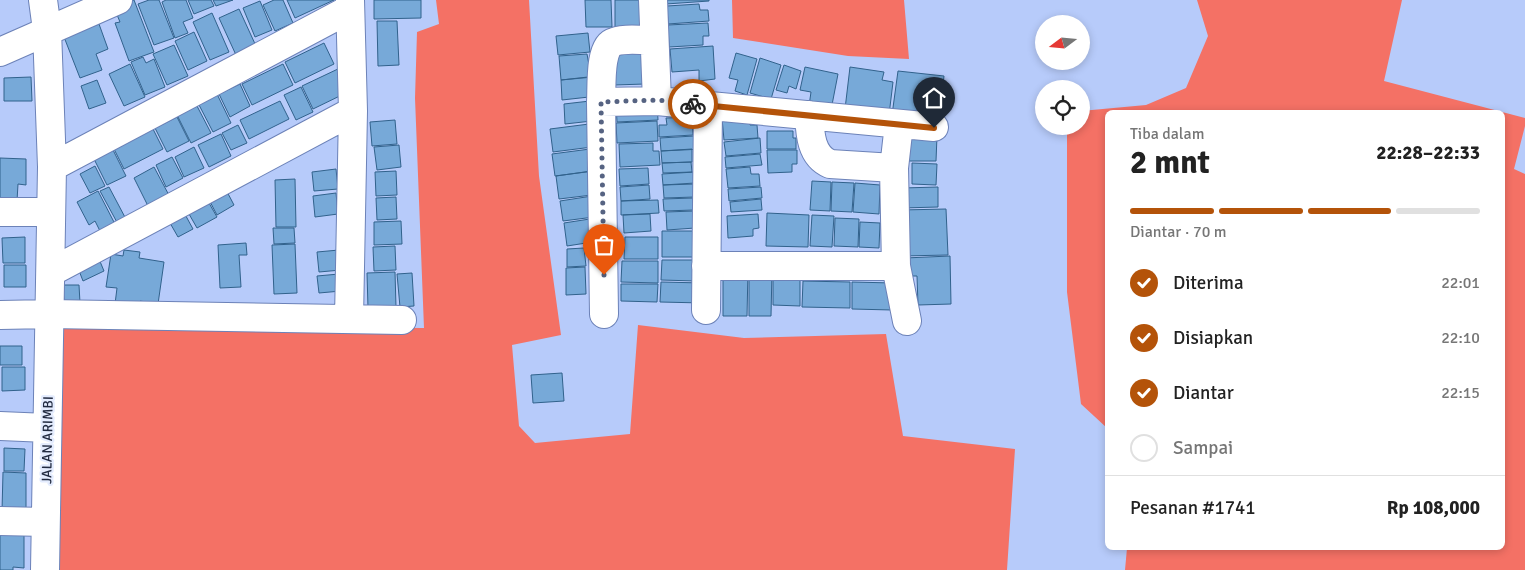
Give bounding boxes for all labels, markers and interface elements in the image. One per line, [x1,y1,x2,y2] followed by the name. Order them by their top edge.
[1035,15,1090,70] north arrow
[1035,15,1090,135] map controls
[913,77,955,128] pin
[668,79,718,129] courier
[1035,80,1090,135] button: locate
[920,84,948,112] icon: home
[679,90,707,118] icon: bike
[1130,124,1204,144] text: Tiba dalam
[1376,141,1480,165] text: 22:28–22:33
[1130,143,1210,182] text: 2 mnt
[1130,222,1227,242] text: Diantar · 70 m
[583,224,625,275] pin
[590,231,618,259] icon: bag
[1130,269,1158,297] icon: check
[1173,271,1244,295] text: Diterima
[1441,273,1480,293] text: 22:01
[1130,324,1158,352] icon: check
[1173,326,1253,350] text: Disiapkan
[1441,328,1480,348] text: 22:10
[1130,379,1158,407] icon: check
[1173,381,1234,405] text: Diantar
[1441,383,1480,403] text: 22:15
[38,396,57,484] street label: JALAN ARIMBI
[1173,436,1233,460] text: Sampai
[1130,496,1256,520] text: Pesanan #1741
[1387,496,1480,520] text: Rp 108,000

